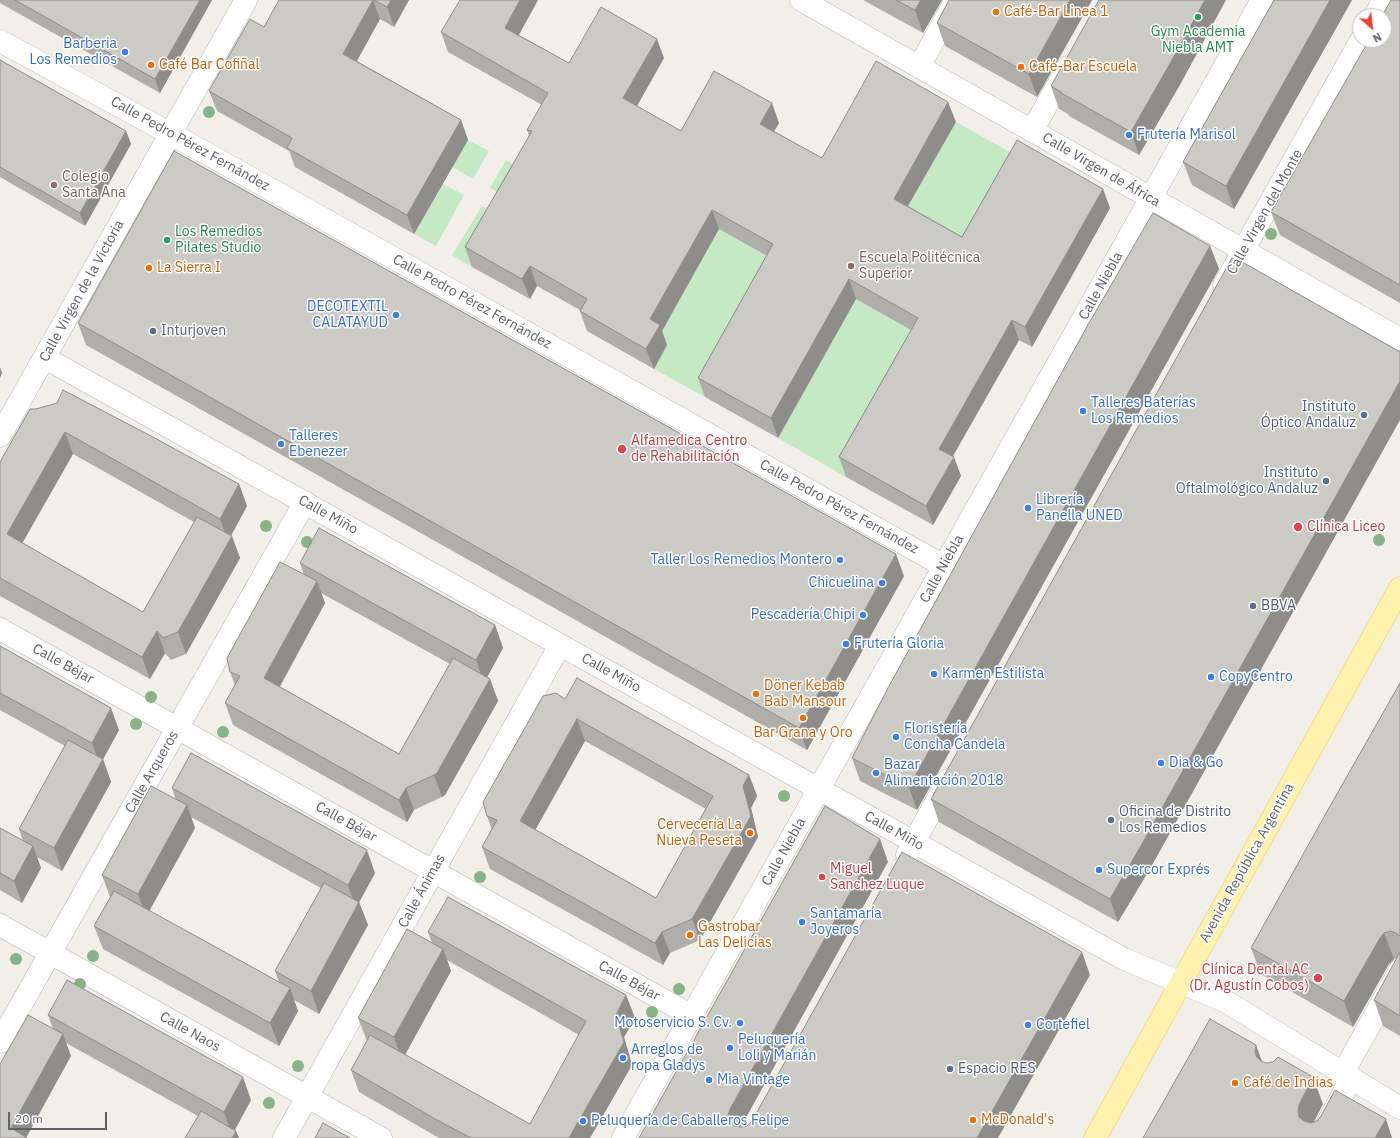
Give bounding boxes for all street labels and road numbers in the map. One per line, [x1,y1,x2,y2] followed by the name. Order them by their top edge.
[108,93,272,195] street label: Calle Pedro Pérez Fernández
[1039,129,1163,211] street label: Calle Virgen de África
[1224,147,1306,277] street label: Calle Virgen del Monte
[36,217,128,365] street label: Calle Virgen de la Victoria
[1075,249,1127,323] street label: Calle Niebla
[390,251,554,353] street label: Calle Pedro Pérez Fernández
[757,456,921,558] street label: Calle Pedro Pérez Fernández
[295,492,361,538] street label: Calle Miño
[916,532,968,606] street label: Calle Niebla
[29,640,97,688] street label: Calle Béjar
[578,650,644,696] street label: Calle Miño
[122,728,182,816] street label: Calle Arqueros
[1196,780,1298,946] street label: Avenida República Argentina
[312,798,380,846] street label: Calle Béjar
[861,808,927,854] street label: Calle Miño
[758,815,810,889] street label: Calle Niebla
[395,851,449,931] street label: Calle Ánimas
[595,957,663,1005] street label: Calle Béjar
[157,1008,223,1056] street label: Calle Naos

